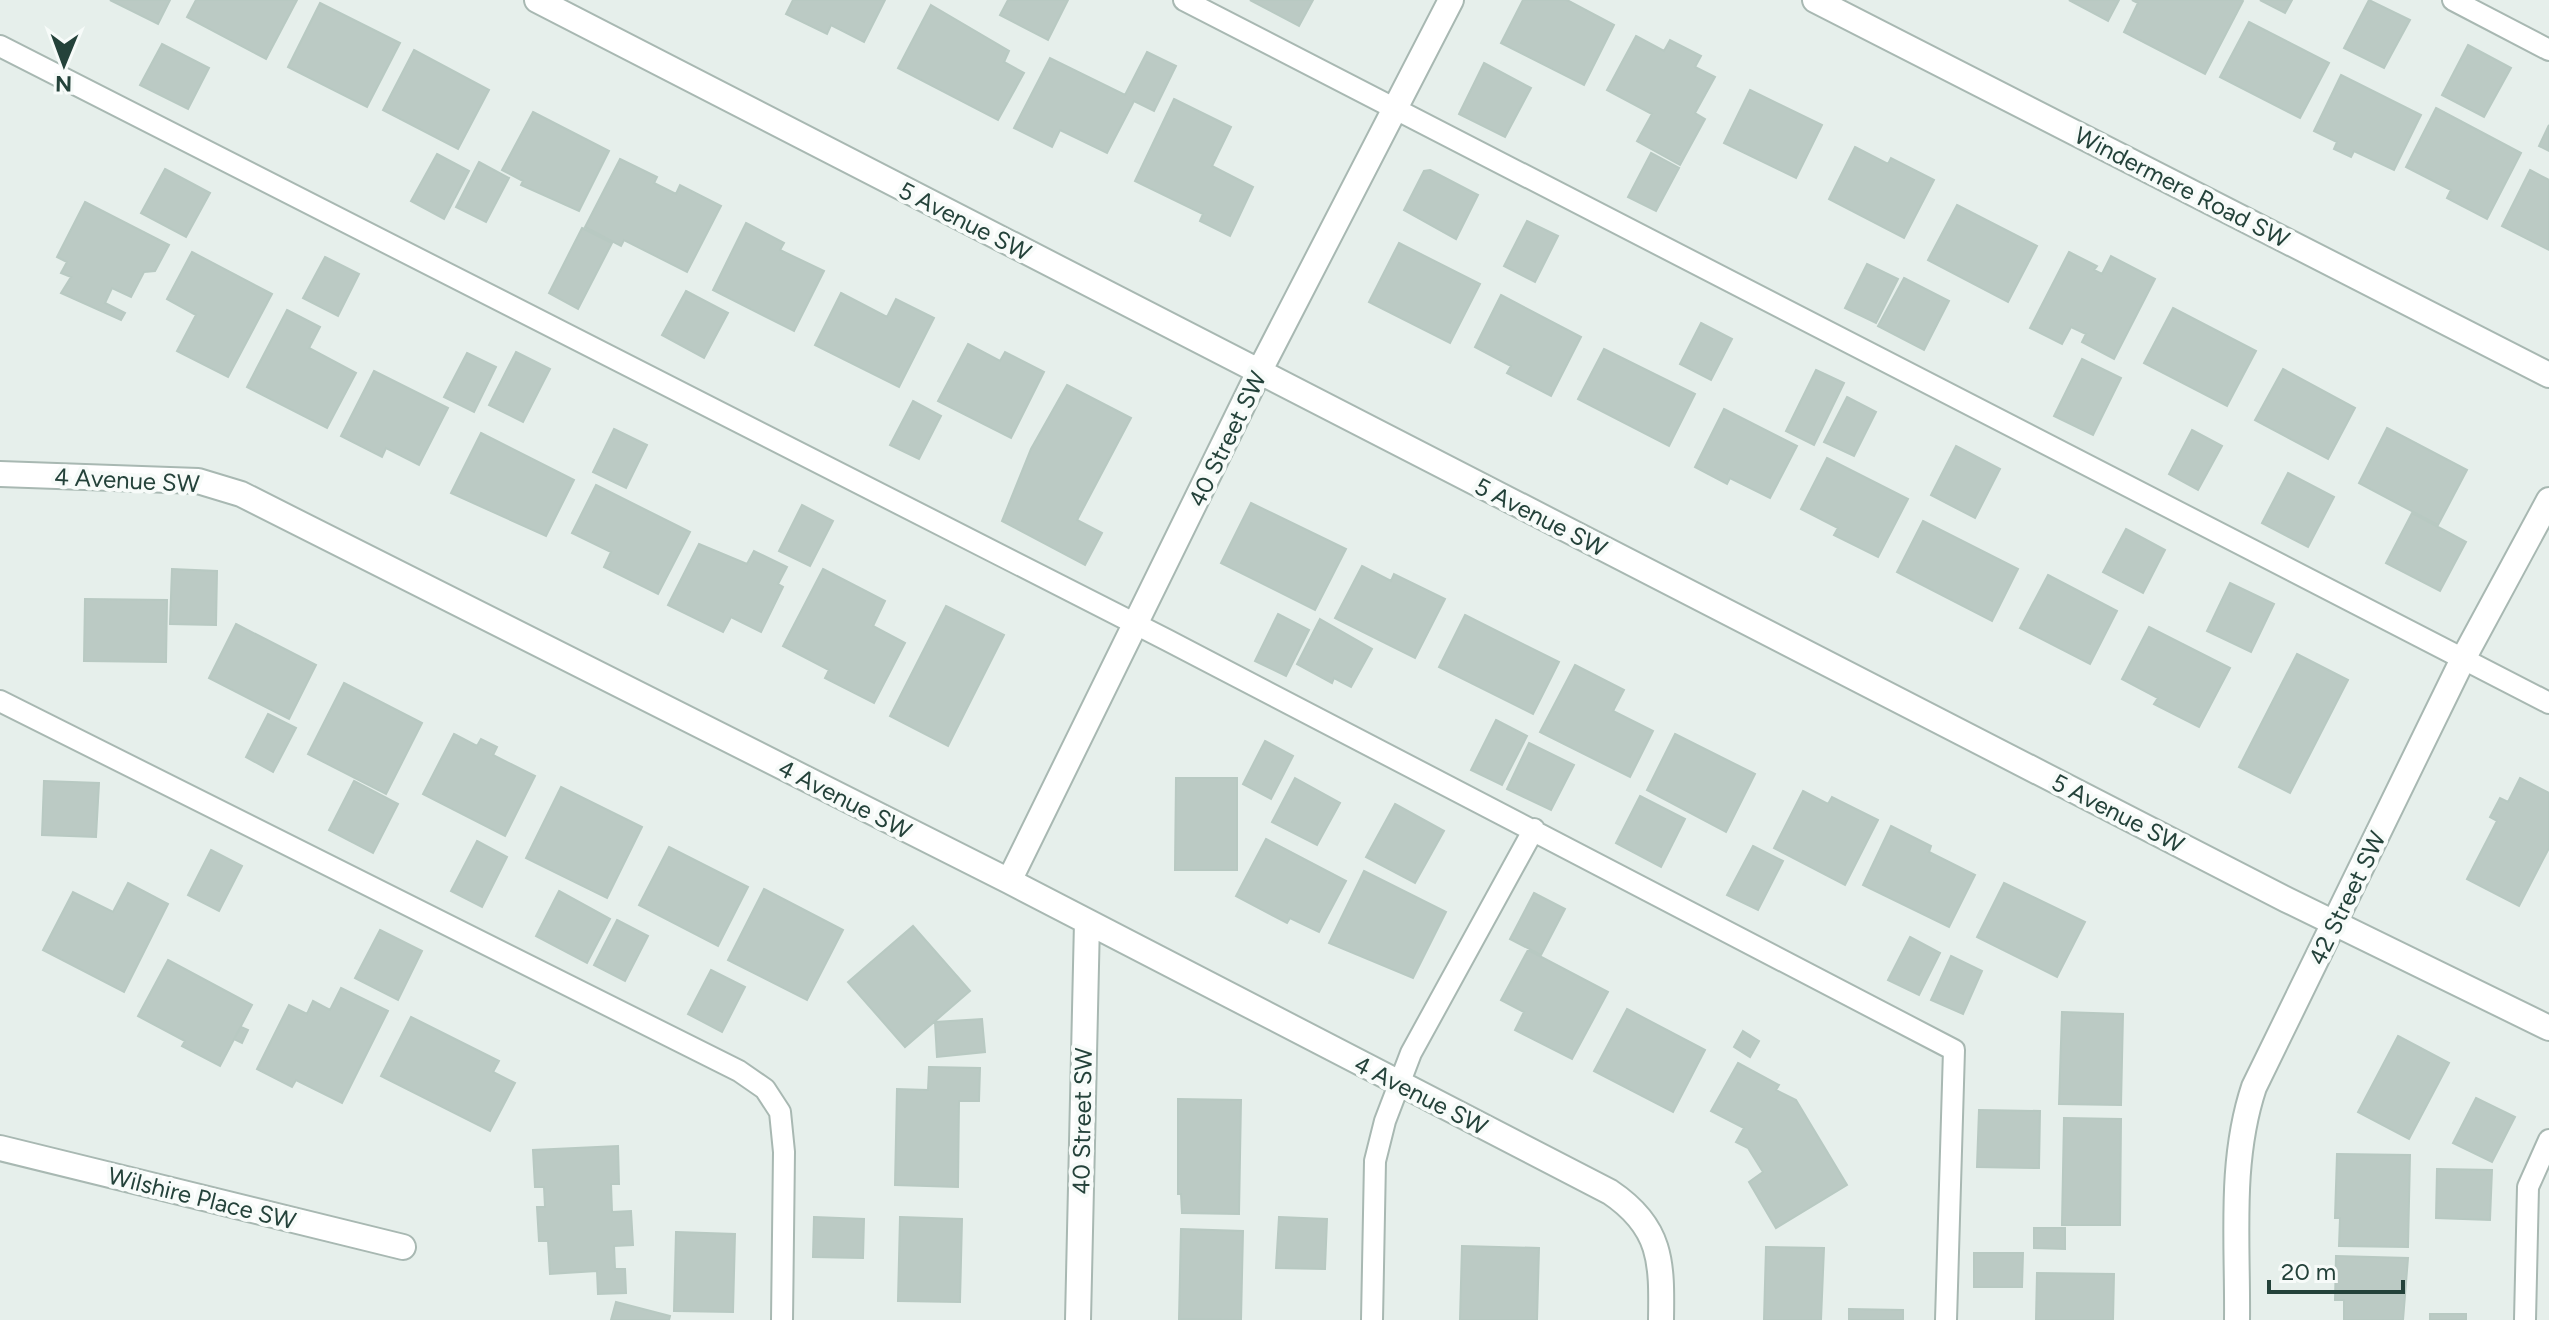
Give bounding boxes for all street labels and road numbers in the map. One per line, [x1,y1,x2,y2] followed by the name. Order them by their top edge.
[2070,120,2294,254] street label: Windermere Road SW
[894,175,1036,267] street label: 5 Avenue SW
[1182,367,1272,511] street label: 40 Street SW
[53,462,201,498] street label: 4 Avenue SW
[1470,471,1612,563] street label: 5 Avenue SW
[774,753,916,845] street label: 4 Avenue SW
[2047,767,2189,859] street label: 5 Avenue SW
[2302,826,2392,970] street label: 42 Street SW
[1066,1047,1098,1195] street label: 40 Street SW
[1350,1049,1492,1141] street label: 4 Avenue SW
[105,1161,299,1235] street label: Wilshire Place SW

